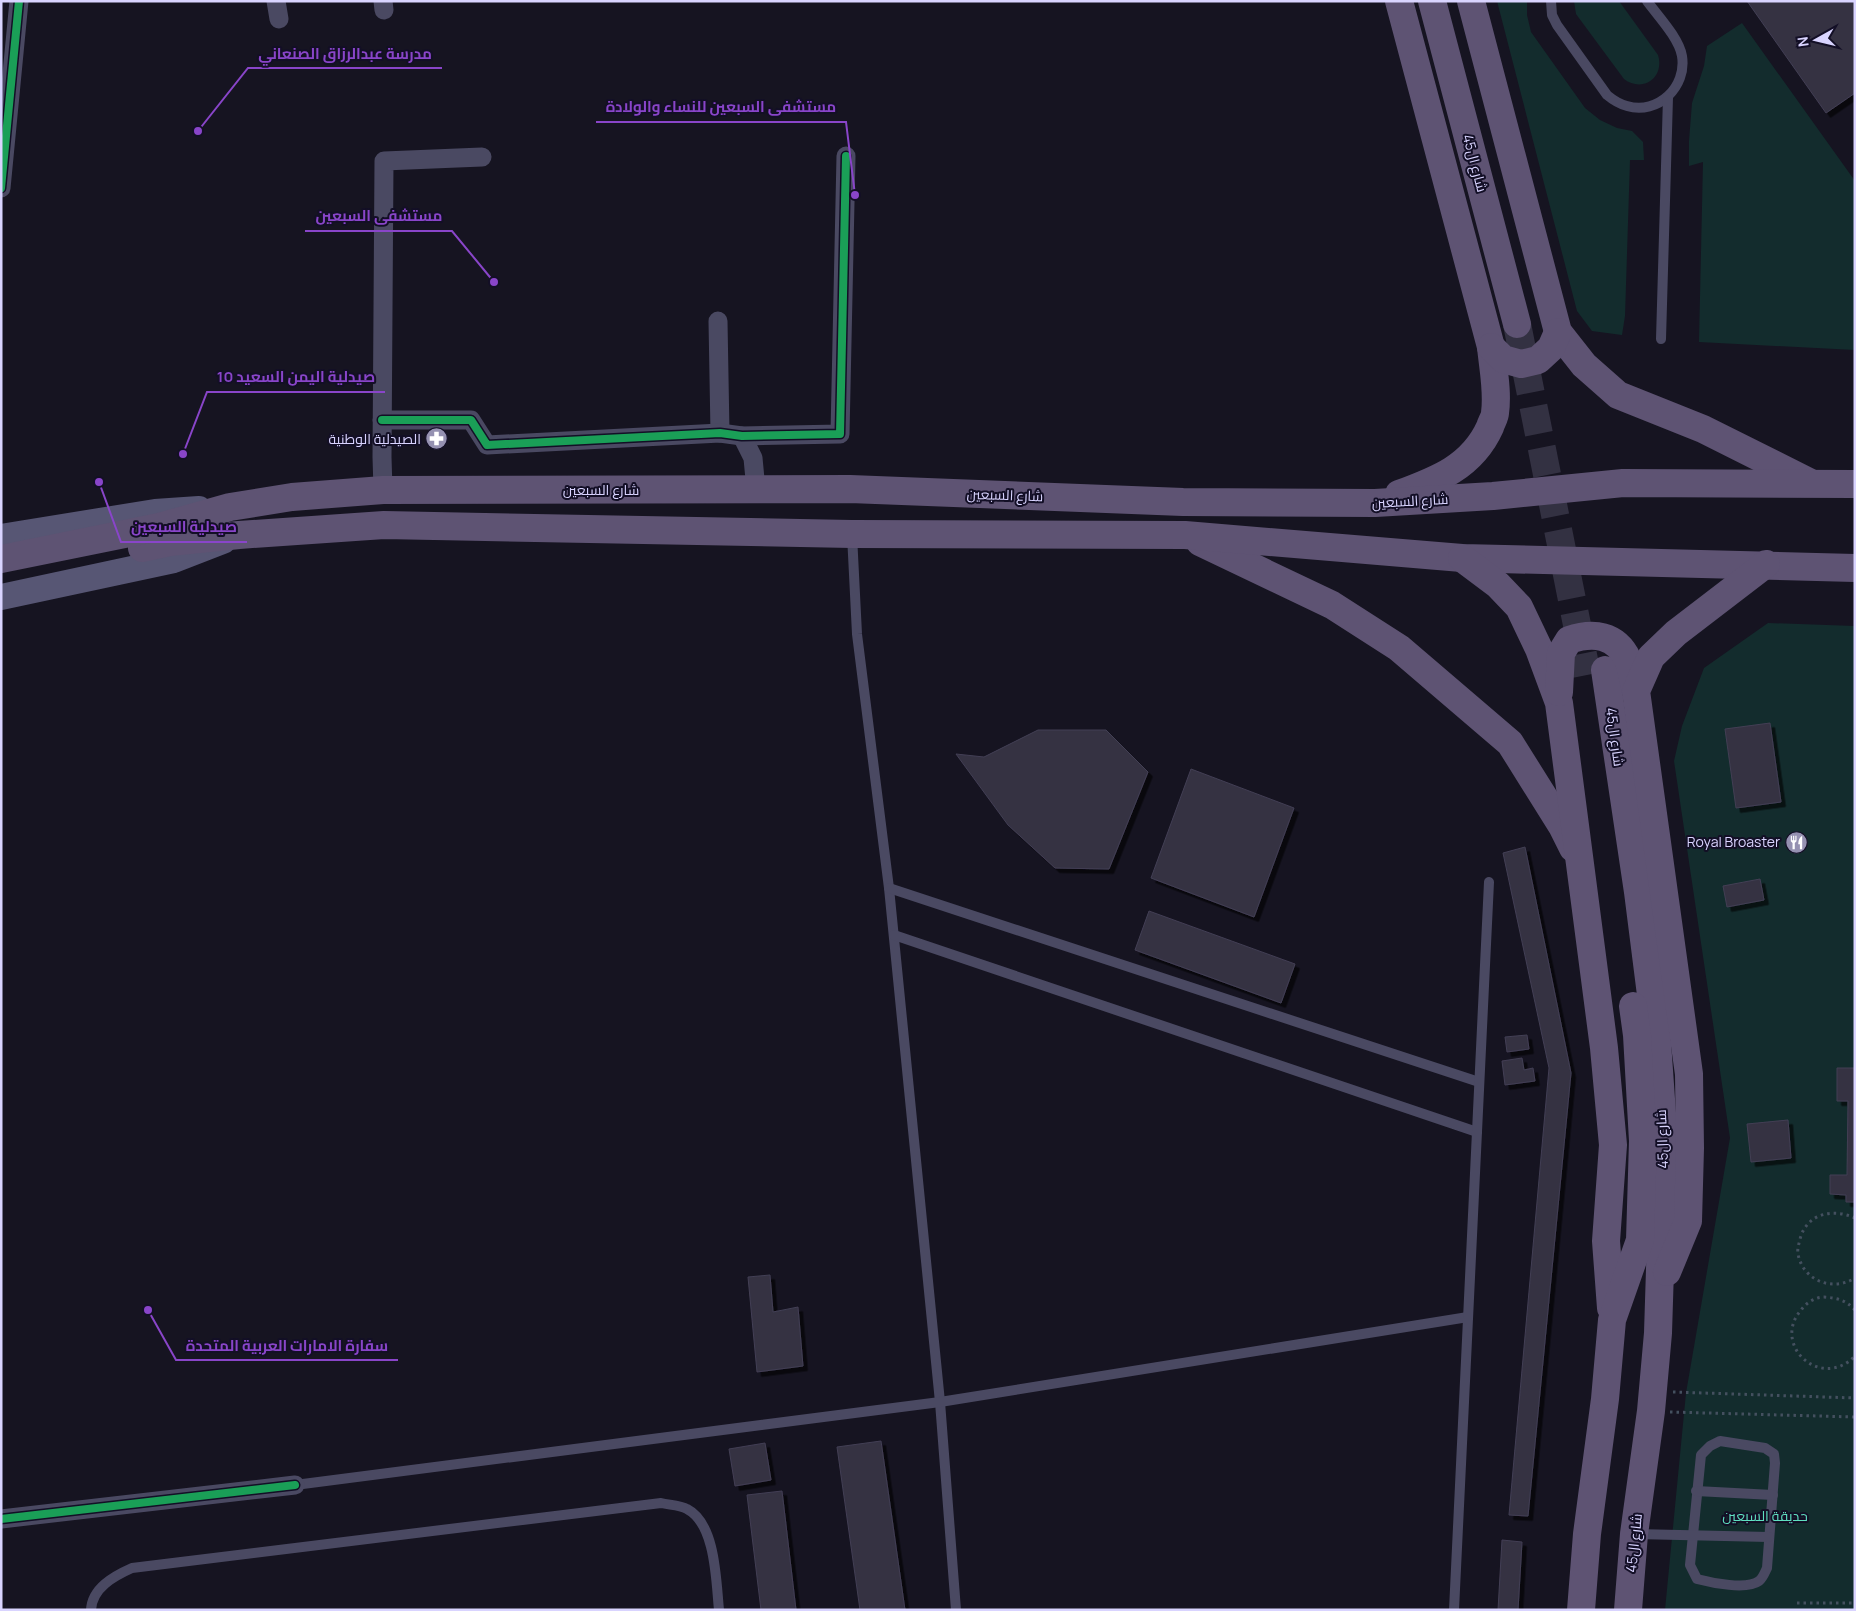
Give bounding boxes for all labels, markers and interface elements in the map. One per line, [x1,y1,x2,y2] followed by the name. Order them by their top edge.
[1791,15,1841,65] north arrow
[1793,36,1813,48] text: N
[248,38,442,68] callout: مدرسة عبدالرزاق الصنعاني
[258,43,432,66] text: مدرسة عبدالرزاق الصنعاني
[596,92,846,122] callout: مستشفى السبعين للنساء والولادة
[606,96,836,117] text: مستشفى السبعين للنساء والولادة
[1459,132,1492,194] street label: شارع ال45
[305,201,452,231] callout: مستشفى السبعين
[316,205,442,226] text: مستشفى السبعين
[207,362,385,392] callout: صيدلية اليمن السعيد 10
[217,366,375,387] text: صيدلية اليمن السعيد 10
[425,427,449,451] pharmacy icon: الصيدلية الوطنية
[329,429,421,448] place label: الصيدلية الوطنية
[563,480,639,499] street label: شارع السبعين
[966,484,1044,505] street label: شارع السبعين
[1371,489,1449,512] street label: شارع السبعين
[121,512,247,542] callout: صيدلية السبعين
[131,516,237,537] text: صيدلية السبعين
[1602,706,1629,768] street label: شارع ال45
[1784,830,1808,854] restaurant icon: Royal Broaster
[1687,832,1780,851] place label: Royal Broaster
[1651,1109,1672,1169] street label: شارع ال45
[176,1330,398,1360] callout: سفارة الامارات العربية المتحدة
[186,1335,388,1356] text: سفارة الامارات العربية المتحدة
[1722,1506,1808,1525] park label: حديقة السبعين
[1621,1512,1646,1573] street label: شارع ال45

